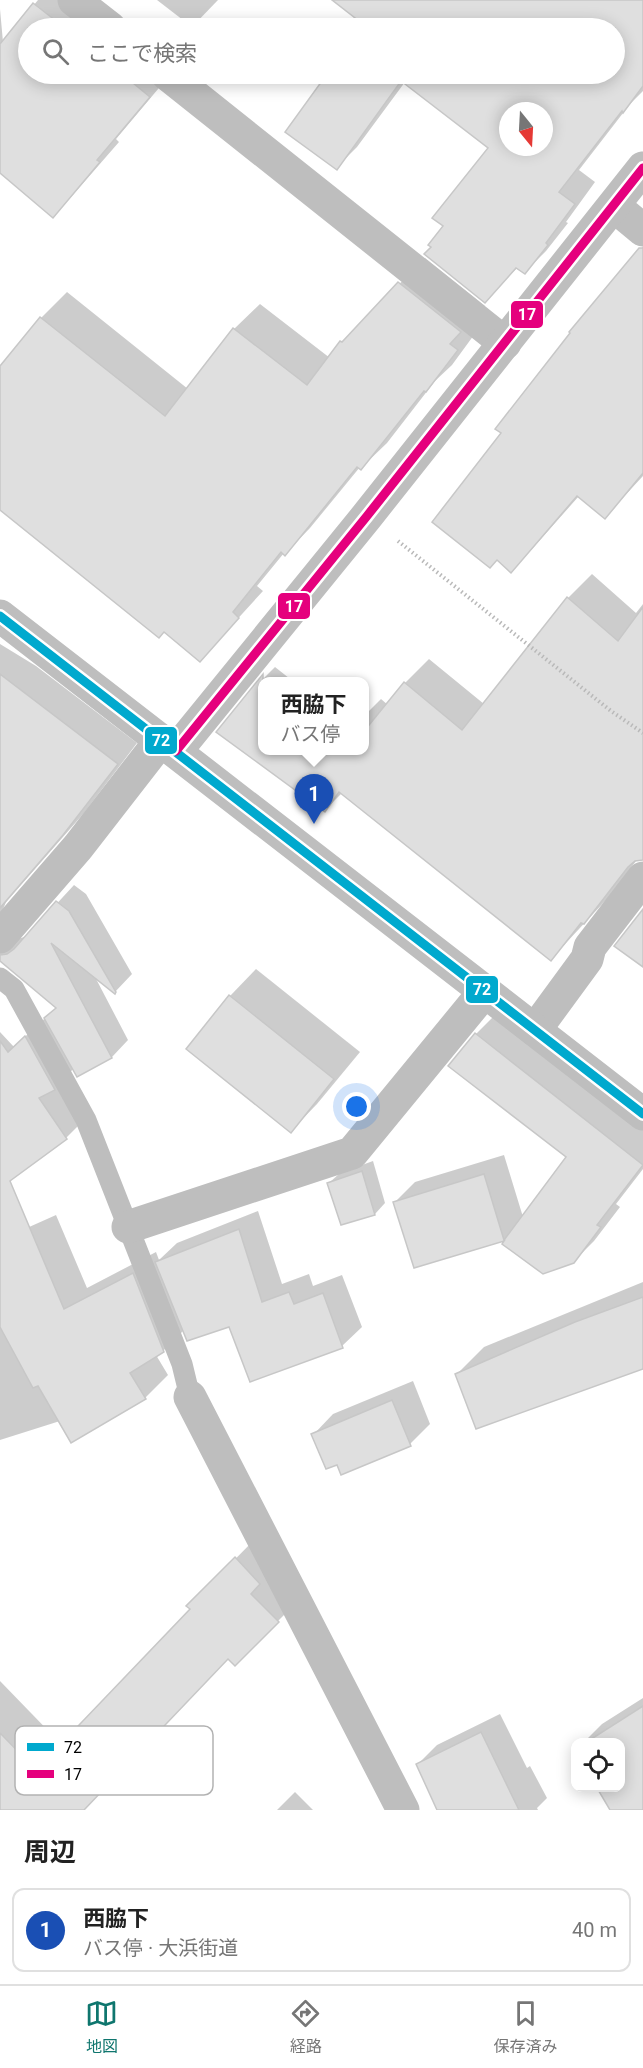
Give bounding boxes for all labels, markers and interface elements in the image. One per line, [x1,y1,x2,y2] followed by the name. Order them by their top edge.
[18,18,625,84] search box
[39,35,72,68] icon: search
[87,41,197,66] text: ここで検索
[499,102,553,156] north arrow
[510,300,544,329] line badge: 17
[518,305,536,324] text: 17
[277,592,311,620] line badge: 17
[285,597,303,616] text: 17
[258,677,369,755] popup
[280,692,347,717] text: 西脇下
[280,722,340,746] text: バス停
[144,726,178,755] line badge: 72
[152,731,170,750] text: 72
[294,774,334,824] pin: 1
[465,975,499,1004] line badge: 72
[473,980,491,999] text: 72
[342,1092,371,1121] your location
[15,1726,213,1795] legend
[64,1738,82,1757] text: 72
[571,1738,625,1792] map controls
[571,1738,625,1792] button: locate
[64,1765,82,1784] text: 17
[24,1837,76,1867] text: 周辺
[83,1906,149,1931] text: 西脇下
[40,1918,51,1942] text: 1
[572,1918,617,1942] text: 40 m
[83,1936,238,1960] text: バス停 · 大浜街道
[85,1997,118,2057] tab: 地図
[289,1997,322,2057] tab: 経路
[493,1997,557,2057] tab: 保存済み

